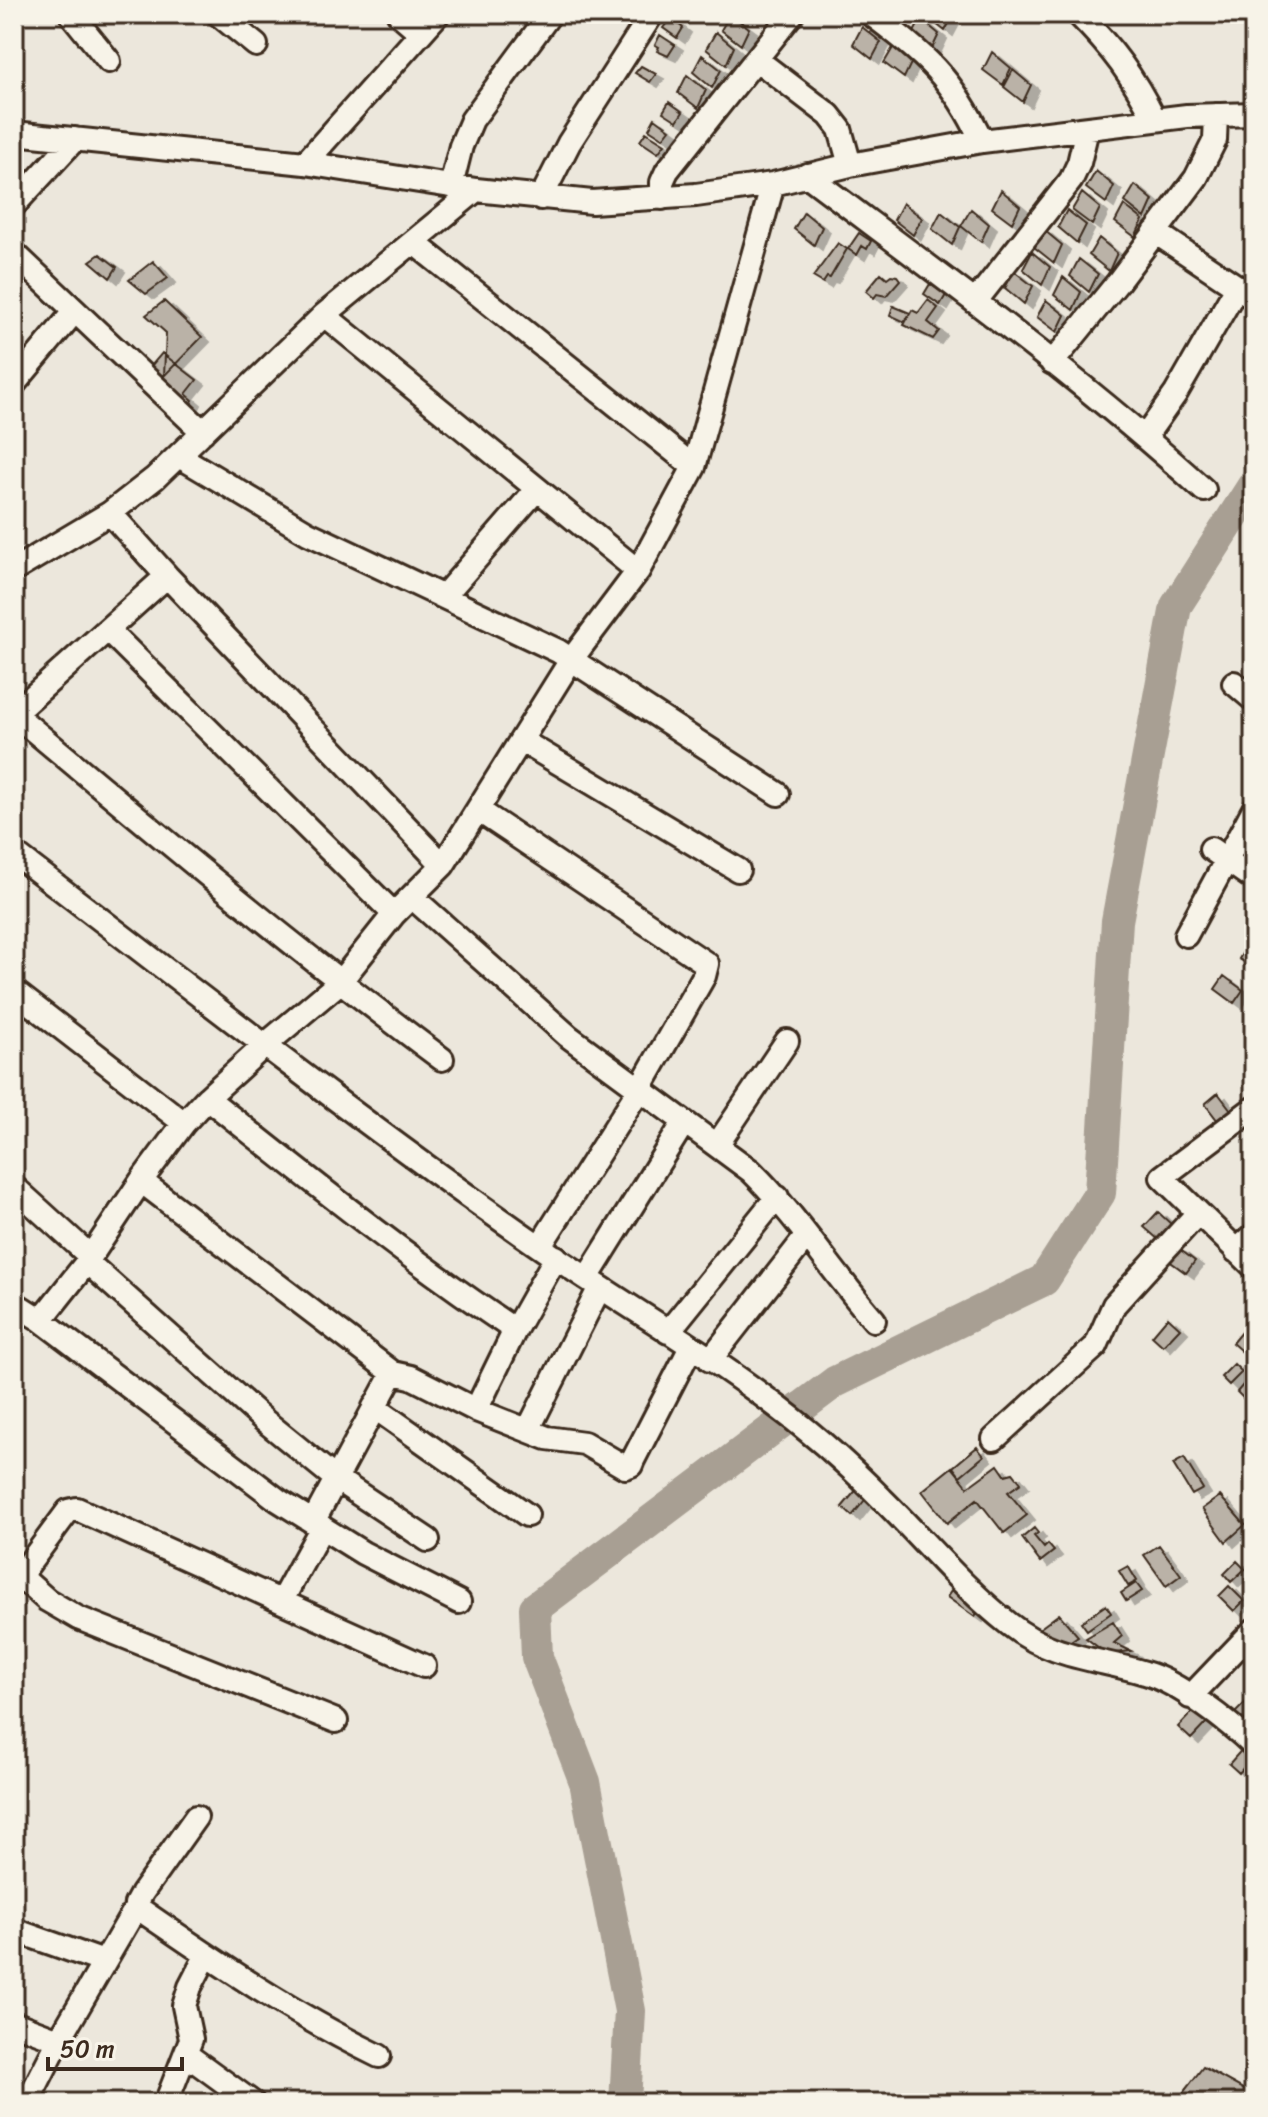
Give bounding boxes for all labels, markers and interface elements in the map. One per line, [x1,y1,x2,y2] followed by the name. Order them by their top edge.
[48,2021,182,2071] scale bar
[60,2028,115,2070] text: 50 m

